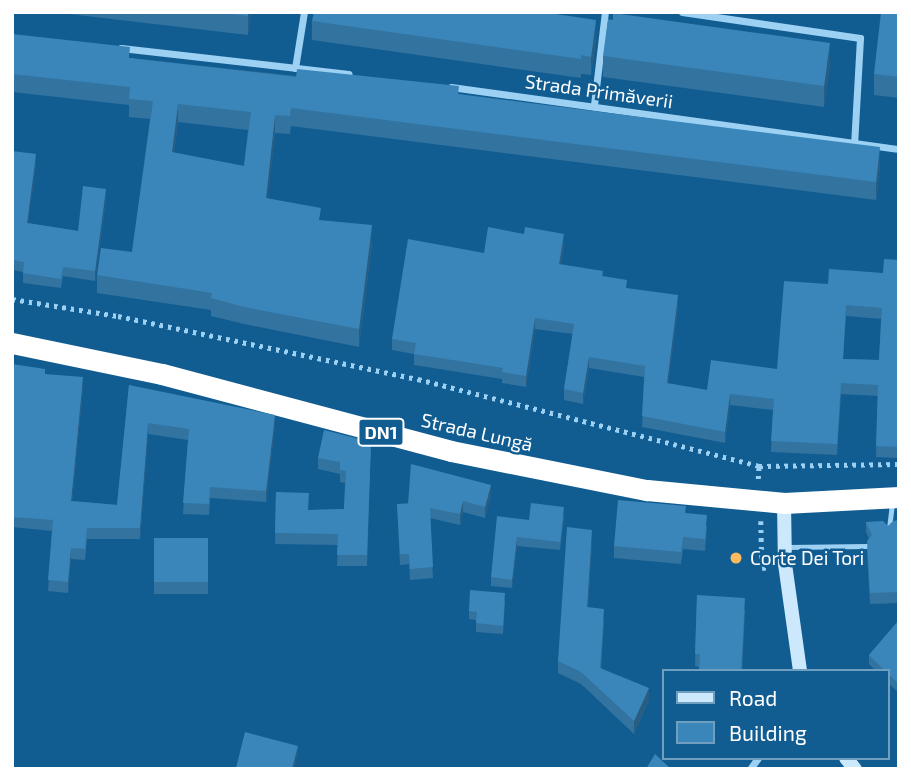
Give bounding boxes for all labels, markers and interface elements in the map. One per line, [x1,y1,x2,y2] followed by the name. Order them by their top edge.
[524,69,674,113] street label: Strada Primăverii
[419,408,535,456] street label: Strada Lungă
[356,418,406,446] road number: DN1
[750,547,865,569] place label: Corte Dei Tori
[728,550,744,566] marker: Corte Dei Tori
[662,669,890,760] legend
[729,685,777,710] text: Road
[729,720,807,745] text: Building

